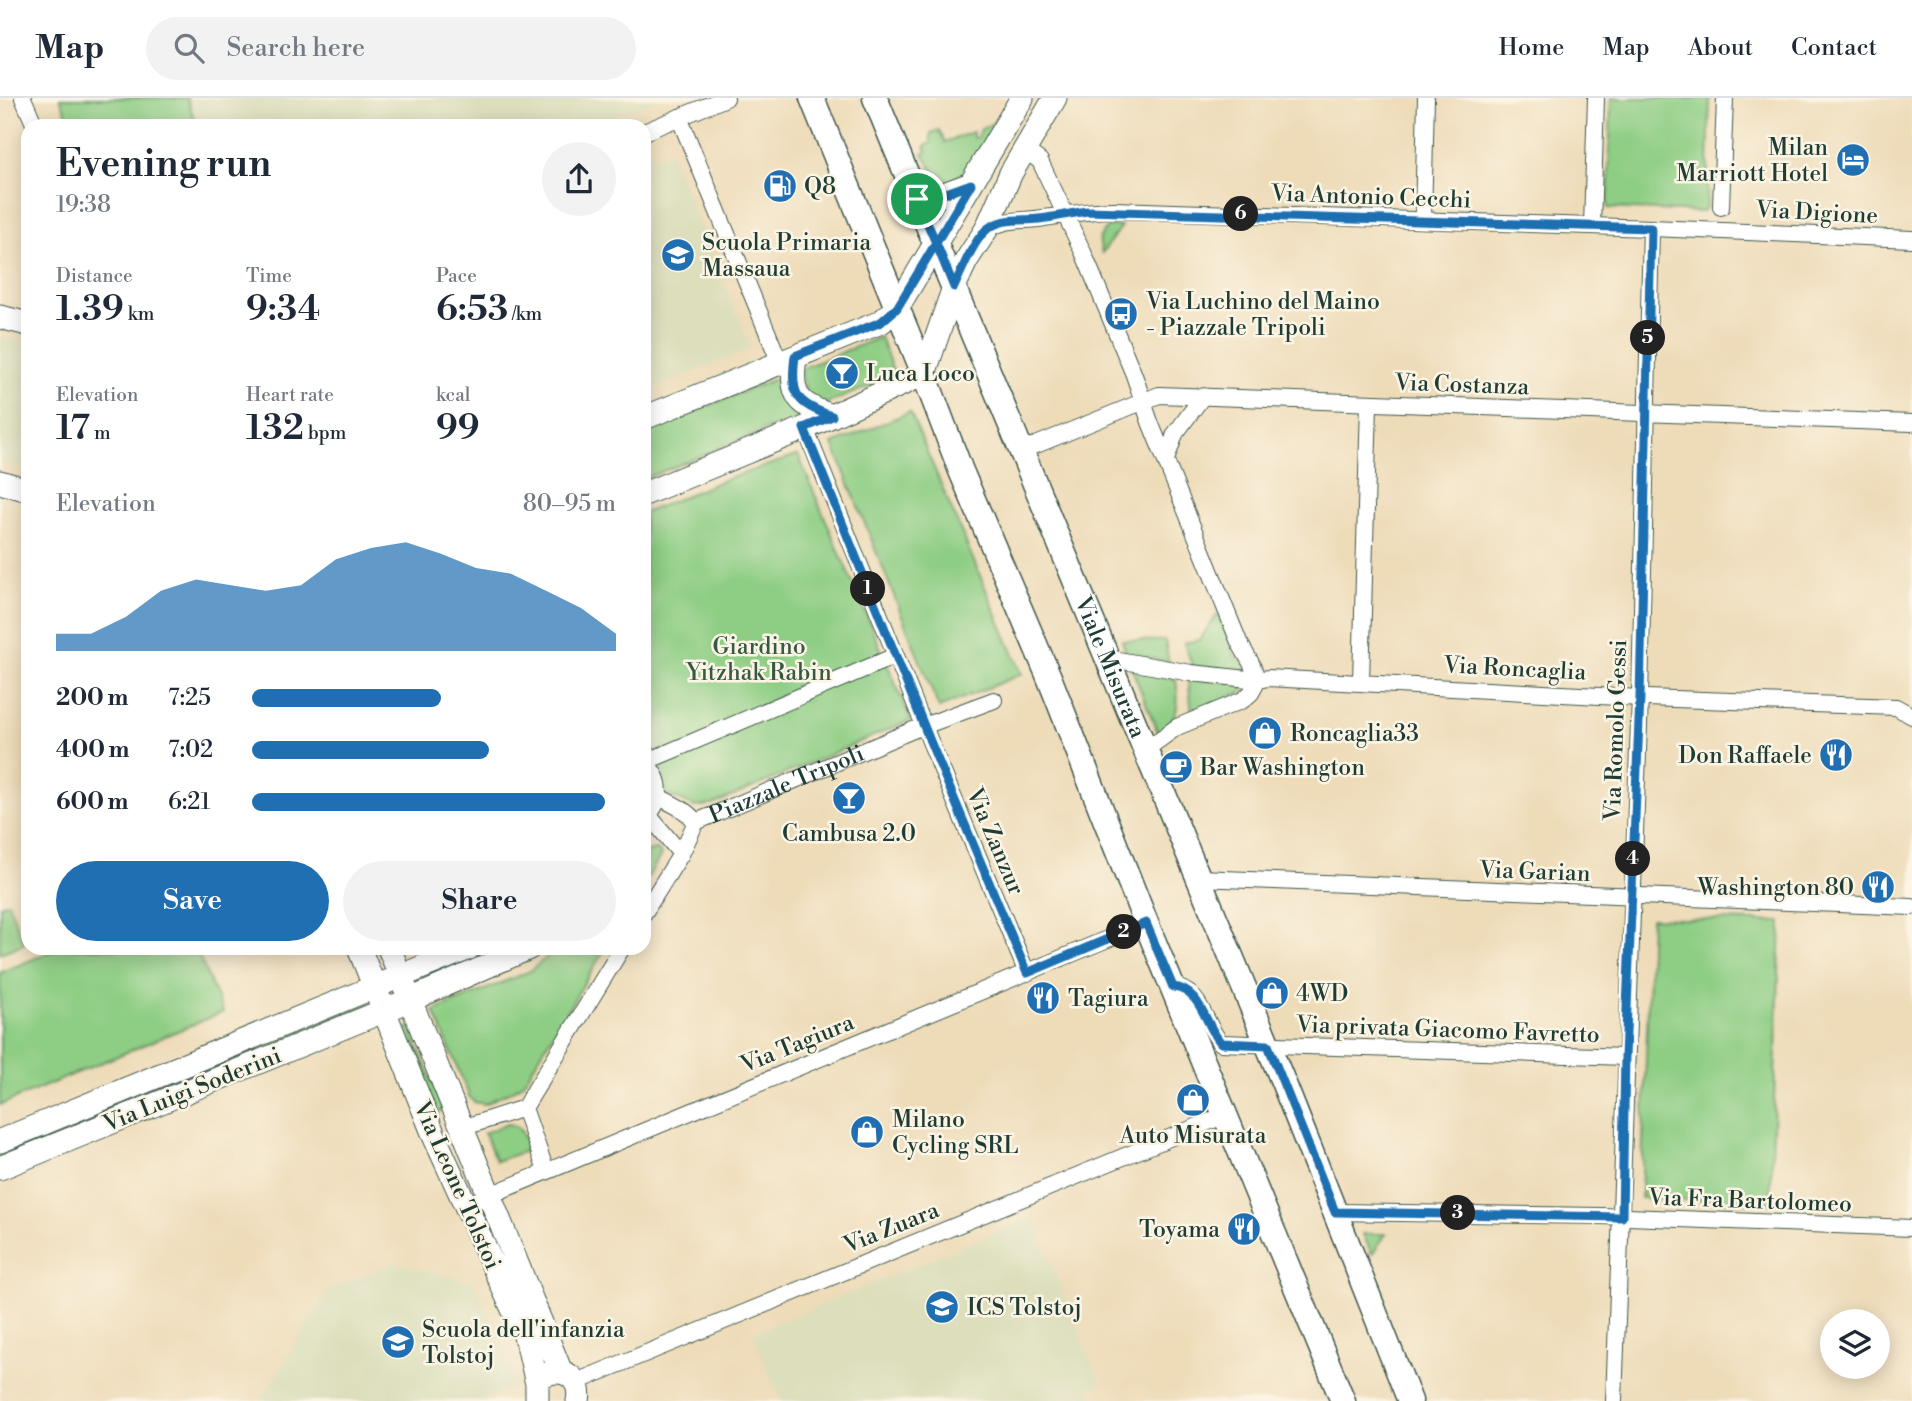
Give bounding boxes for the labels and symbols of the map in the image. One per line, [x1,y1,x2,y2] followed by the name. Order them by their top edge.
[1676,134,1828,188] place label: Milan Marriott Hotel
[1834,141,1872,179] hotel icon: Milan Marriott Hotel
[761,167,799,205] fuel station icon: Q8
[887,169,947,229] pin
[804,173,836,201] place label: Q8
[1269,179,1471,214] street label: Via Antonio Cecchi
[1754,196,1879,230] street label: Via Digione
[1224,197,1258,232] pin: 6
[702,229,872,283] place label: Scuola Primaria Massaua
[659,236,697,274] school or university icon: Scuola Primaria Massaua
[1145,288,1380,342] place label: Via Luchino del Maino - Piazzale Tripoli
[1102,295,1140,333] bus stop icon: Via Luchino del Maino - Piazzale Tripoli
[1630,320,1666,356] pin: 5
[823,354,861,392] bar icon: Luca Loco
[866,360,975,388] place label: Luca Loco
[1393,369,1530,401] street label: Via Costanza
[850,572,886,606] pin: 1
[1068,592,1152,743] street label: Viale Misurata
[685,633,832,687] park label: Giardino Yitzhak Rabin
[1599,639,1633,822] street label: Via Romolo Gessi
[1442,651,1587,687] street label: Via Roncaglia
[1246,714,1284,752] shop icon: Roncaglia33
[1290,720,1419,748] place label: Roncaglia33
[1817,736,1855,774] restaurant icon: Don Raffaele
[705,739,868,830] street label: Piazzale Tripoli
[1678,742,1812,770] place label: Don Raffaele
[1157,748,1195,786] cafe icon: Bar Washington
[1199,754,1365,782] place label: Bar Washington
[830,779,868,817] bar icon: Cambusa 2.0
[960,783,1030,899] street label: Via Zanzur
[782,820,916,848] place label: Cambusa 2.0
[1616,842,1650,876] pin: 4
[1478,856,1591,888] street label: Via Garian
[1859,868,1897,906] restaurant icon: Washington 80
[1696,874,1854,902] place label: Washington 80
[1106,914,1142,950] pin: 2
[1253,974,1291,1012] shop icon: 4WD
[1024,979,1062,1017] restaurant icon: Tagiura
[1296,980,1348,1008] place label: 4WD
[1068,985,1149,1013] place label: Tagiura
[736,1008,858,1080] street label: Via Tagiura
[1295,1011,1600,1049] street label: Via privata Giacomo Favretto
[98,1041,285,1139] street label: Via Luigi Soderini
[1174,1081,1212,1119] shop icon: Auto Misurata
[407,1096,507,1274] street label: Via Leone Tolstoi
[892,1106,1018,1160] place label: Milano Cycling SRL
[848,1113,886,1151] shop icon: Milano Cycling SRL
[1119,1122,1267,1150] place label: Auto Misurata
[1647,1183,1852,1219] street label: Via Fra Bartolomeo
[839,1196,943,1260] street label: Via Zuara
[1440,1196,1476,1230] pin: 3
[1225,1210,1263,1248] restaurant icon: Toyama
[1139,1216,1220,1244] place label: Toyama
[923,1288,961,1326] school or university icon: ICS Tolstoj
[967,1294,1082,1322] place label: ICS Tolstoj
[422,1316,625,1370] place label: Scuola dell'infanzia Tolstoj
[379,1323,417,1361] school or university icon: Scuola dell'infanzia Tolstoj

